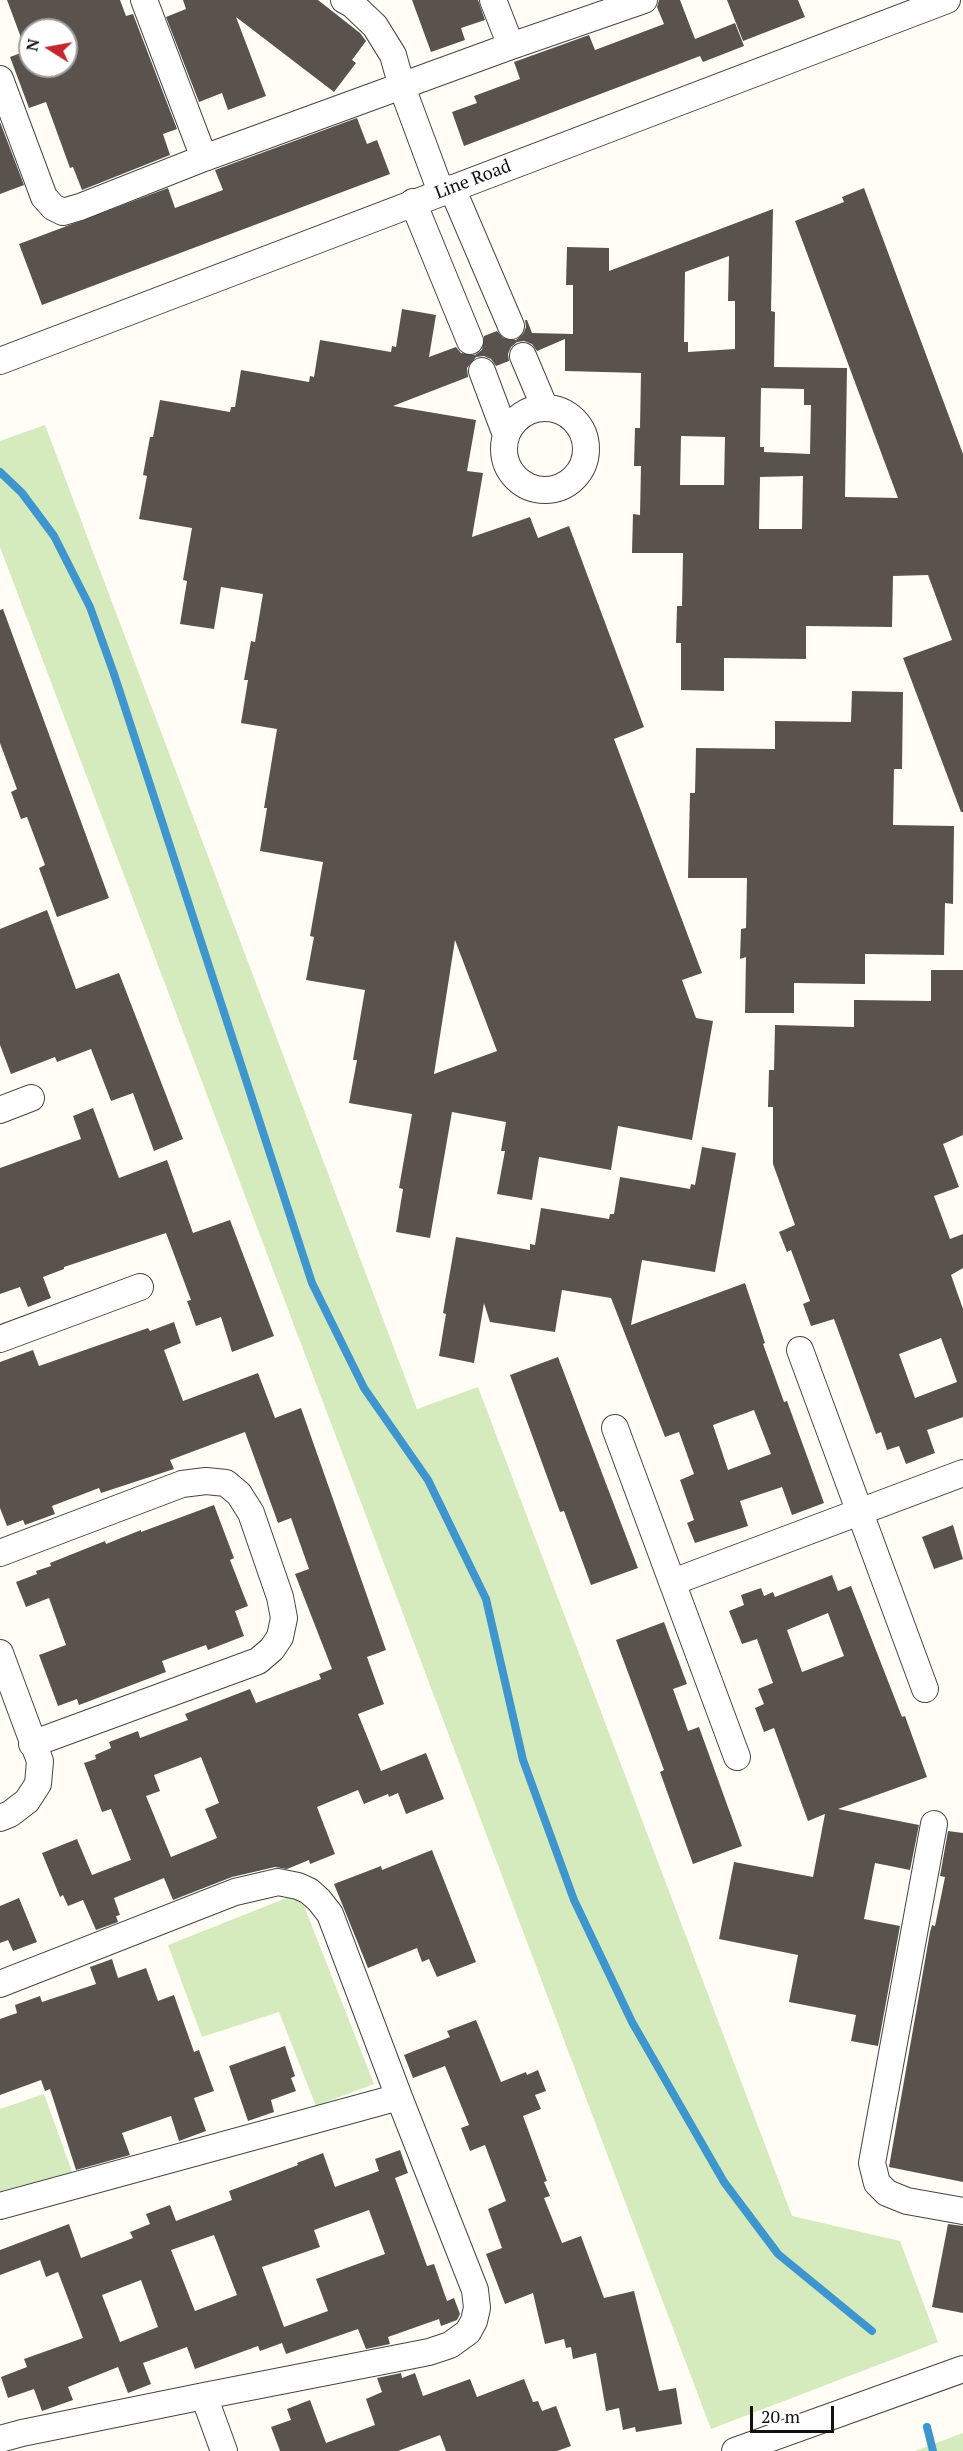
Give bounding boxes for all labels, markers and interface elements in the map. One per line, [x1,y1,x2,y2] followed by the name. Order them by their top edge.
[18,18,78,78] north arrow
[20,37,44,53] text: N
[432,156,514,204] street label: Line Road
[753,2394,837,2432] scale bar
[761,2404,800,2428] text: 20 m

